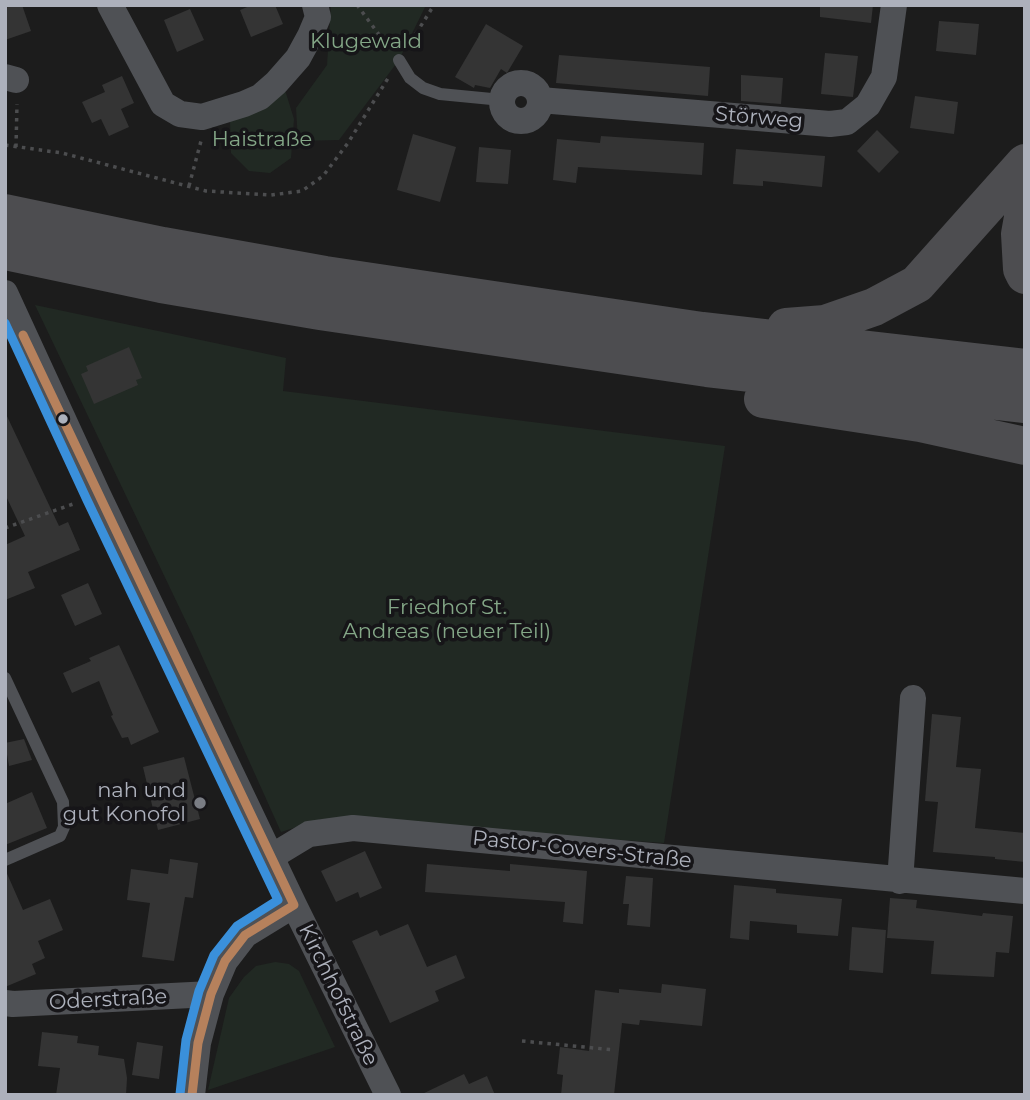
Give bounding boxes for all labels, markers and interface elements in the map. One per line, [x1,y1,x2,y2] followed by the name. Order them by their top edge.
[310,29,422,55] park label: Klugewald
[714,102,804,134] street label: Störweg
[212,127,312,153] park label: Haistraße
[56,412,70,426] unlabelled marker
[343,595,551,645] park label: Friedhof St. Andreas (neuer Teil)
[63,778,186,828] place label: nah und gut Konofol
[192,795,208,811] marker: nah und gut Konofol
[471,826,693,874] street label: Pastor-Covers-Straße
[293,920,383,1070] street label: Kirchhofstraße
[48,984,168,1016] street label: Oderstraße

